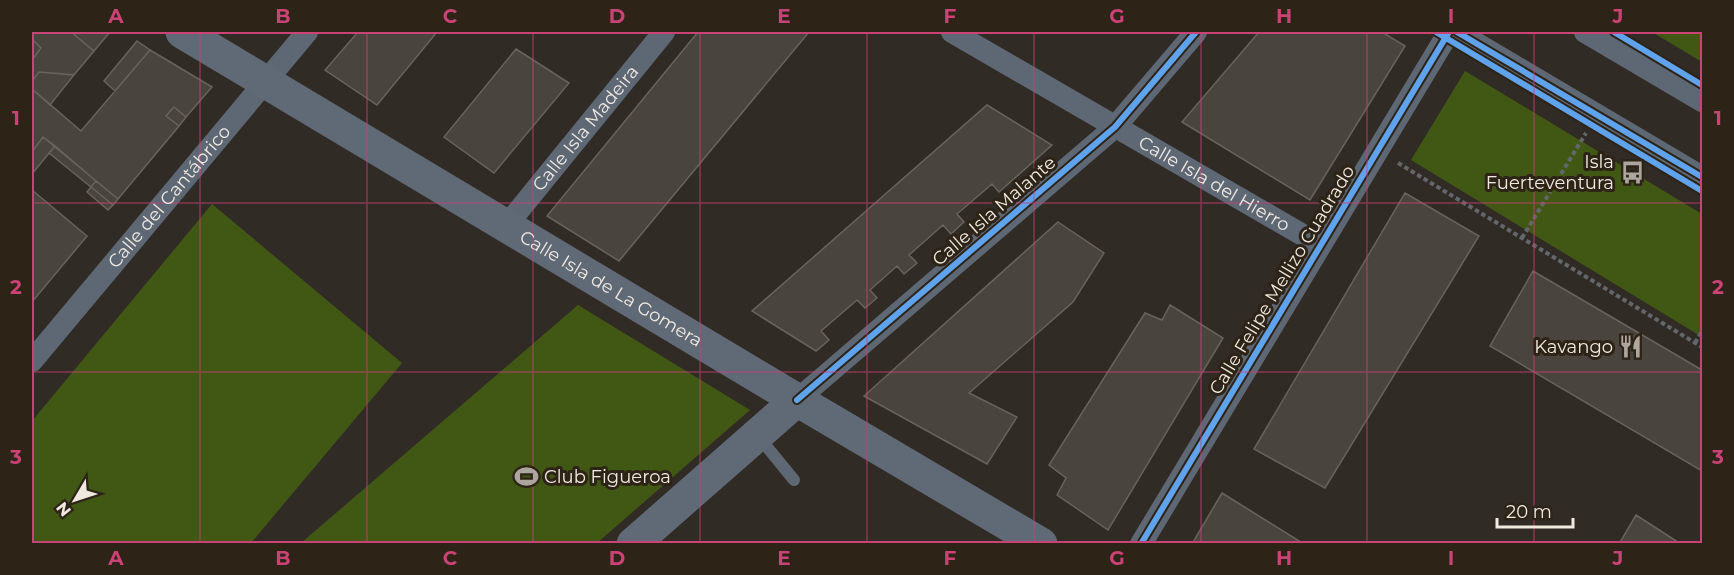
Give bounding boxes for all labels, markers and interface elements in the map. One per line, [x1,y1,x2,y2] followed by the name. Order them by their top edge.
[107,4,124,28] text: A
[275,4,291,28] text: B
[443,4,458,28] text: C
[609,4,625,28] text: D
[777,4,791,28] text: E
[944,4,957,28] text: F
[1109,4,1125,28] text: G
[1276,4,1292,28] text: H
[1448,4,1454,28] text: I
[1612,4,1623,28] text: J
[528,61,643,196] street label: Calle Isla Madeira
[12,106,20,130] text: 1
[1714,106,1722,130] text: 1
[103,121,235,273] street label: Calle del Cantábrico
[1135,131,1294,236] street label: Calle Isla del Hierro
[928,151,1060,271] street label: Calle Isla Malante
[1486,151,1614,194] place label: Isla Fuerteventura
[1619,159,1645,185] bus stop icon: Isla Fuerteventura
[1205,161,1359,399] street label: Calle Felipe Mellizo Cuadrado
[516,226,706,352] street label: Calle Isla de La Gomera
[10,275,22,299] text: 2
[1712,275,1724,299] text: 2
[1618,334,1644,360] restaurant icon: Kavango
[1534,336,1613,358] place label: Kavango
[9,445,22,469] text: 3
[1711,445,1724,469] text: 3
[513,464,539,490] sports icon: Club Figueroa
[544,466,671,488] place label: Club Figueroa
[45,470,105,530] north arrow
[1497,491,1574,529] scale bar
[52,498,75,520] text: N
[1506,501,1552,523] text: 20 m
[107,546,124,570] text: A
[275,546,291,570] text: B
[443,546,458,570] text: C
[609,546,625,570] text: D
[777,546,791,570] text: E
[944,546,957,570] text: F
[1109,546,1125,570] text: G
[1276,546,1292,570] text: H
[1448,546,1454,570] text: I
[1612,546,1623,570] text: J

